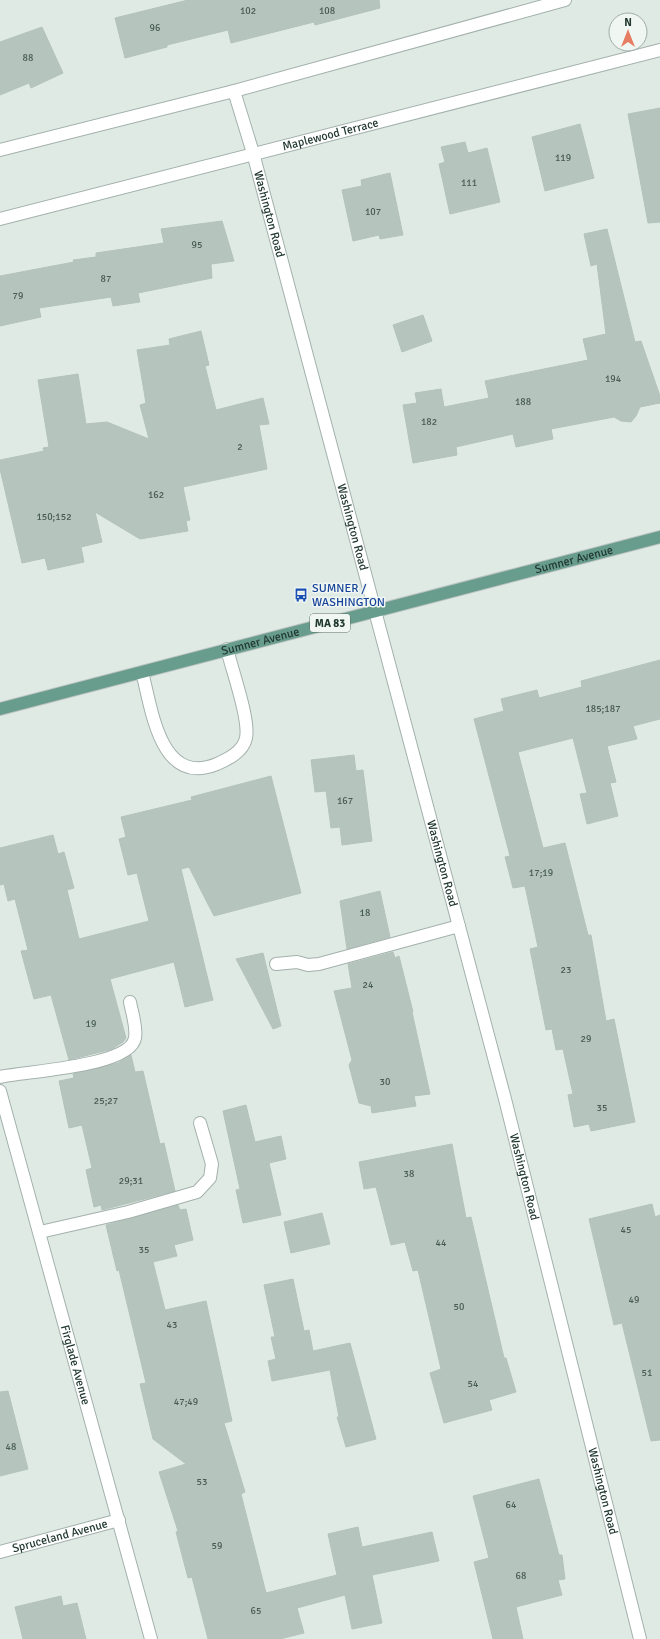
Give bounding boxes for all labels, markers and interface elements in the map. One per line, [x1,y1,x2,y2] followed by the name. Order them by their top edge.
[240,5,256,17] house number: 102
[319,5,335,17] house number: 108
[608,12,648,52] north arrow
[624,16,632,29] text: N
[150,22,160,34] house number: 96
[23,52,33,64] house number: 88
[281,115,380,154] street label: Maplewood Terrace
[555,152,571,164] house number: 119
[251,169,288,259] street label: Washington Road
[461,177,477,189] house number: 111
[365,206,381,218] house number: 107
[192,239,202,251] house number: 95
[101,273,111,285] house number: 87
[13,290,23,302] house number: 79
[605,373,622,385] house number: 194
[515,396,531,408] house number: 188
[421,416,437,428] house number: 182
[237,441,243,453] house number: 2
[334,482,371,572] street label: Washington Road
[148,489,164,501] house number: 162
[36,511,72,523] house number: 150;152
[533,542,614,577] street label: Sumner Avenue
[312,581,385,610] place label: SUMNER / WASHINGTON
[293,587,309,603] bus stop icon: SUMNER / WASHINGTON
[310,614,350,632] road number: MA 83
[220,624,301,659] street label: Sumner Avenue
[585,703,621,715] house number: 185;187
[337,795,353,807] house number: 167
[424,818,461,908] street label: Washington Road
[529,867,553,879] house number: 17;19
[360,907,370,919] house number: 18
[561,964,571,976] house number: 23
[363,979,374,991] house number: 24
[86,1018,96,1030] house number: 19
[581,1033,591,1045] house number: 29
[380,1076,390,1088] house number: 30
[94,1095,118,1107] house number: 25;27
[597,1102,607,1114] house number: 35
[506,1132,543,1222] street label: Washington Road
[404,1168,414,1180] house number: 38
[119,1175,143,1187] house number: 29;31
[621,1224,631,1236] house number: 45
[436,1237,447,1249] house number: 44
[139,1244,149,1256] house number: 35
[629,1294,639,1306] house number: 49
[454,1301,464,1313] house number: 50
[167,1319,177,1331] house number: 43
[57,1323,94,1407] street label: Firglade Avenue
[642,1367,652,1379] house number: 51
[468,1378,479,1390] house number: 54
[174,1396,198,1408] house number: 47;49
[6,1441,16,1453] house number: 48
[585,1446,621,1536] street label: Washington Road
[197,1476,207,1488] house number: 53
[506,1499,517,1511] house number: 64
[10,1516,109,1556] street label: Spruceland Avenue
[212,1540,222,1552] house number: 59
[516,1570,526,1582] house number: 68
[251,1605,261,1617] house number: 65

